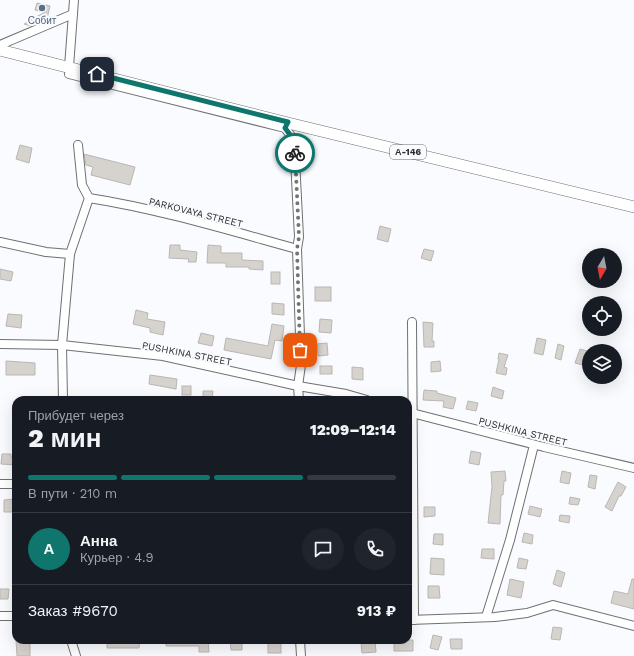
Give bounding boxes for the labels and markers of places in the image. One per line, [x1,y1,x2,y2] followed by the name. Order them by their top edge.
[37,3,47,13] marker: Собит
[28,15,57,26] place label: Собит
[80,57,114,91] pin
[283,333,317,367] pin

